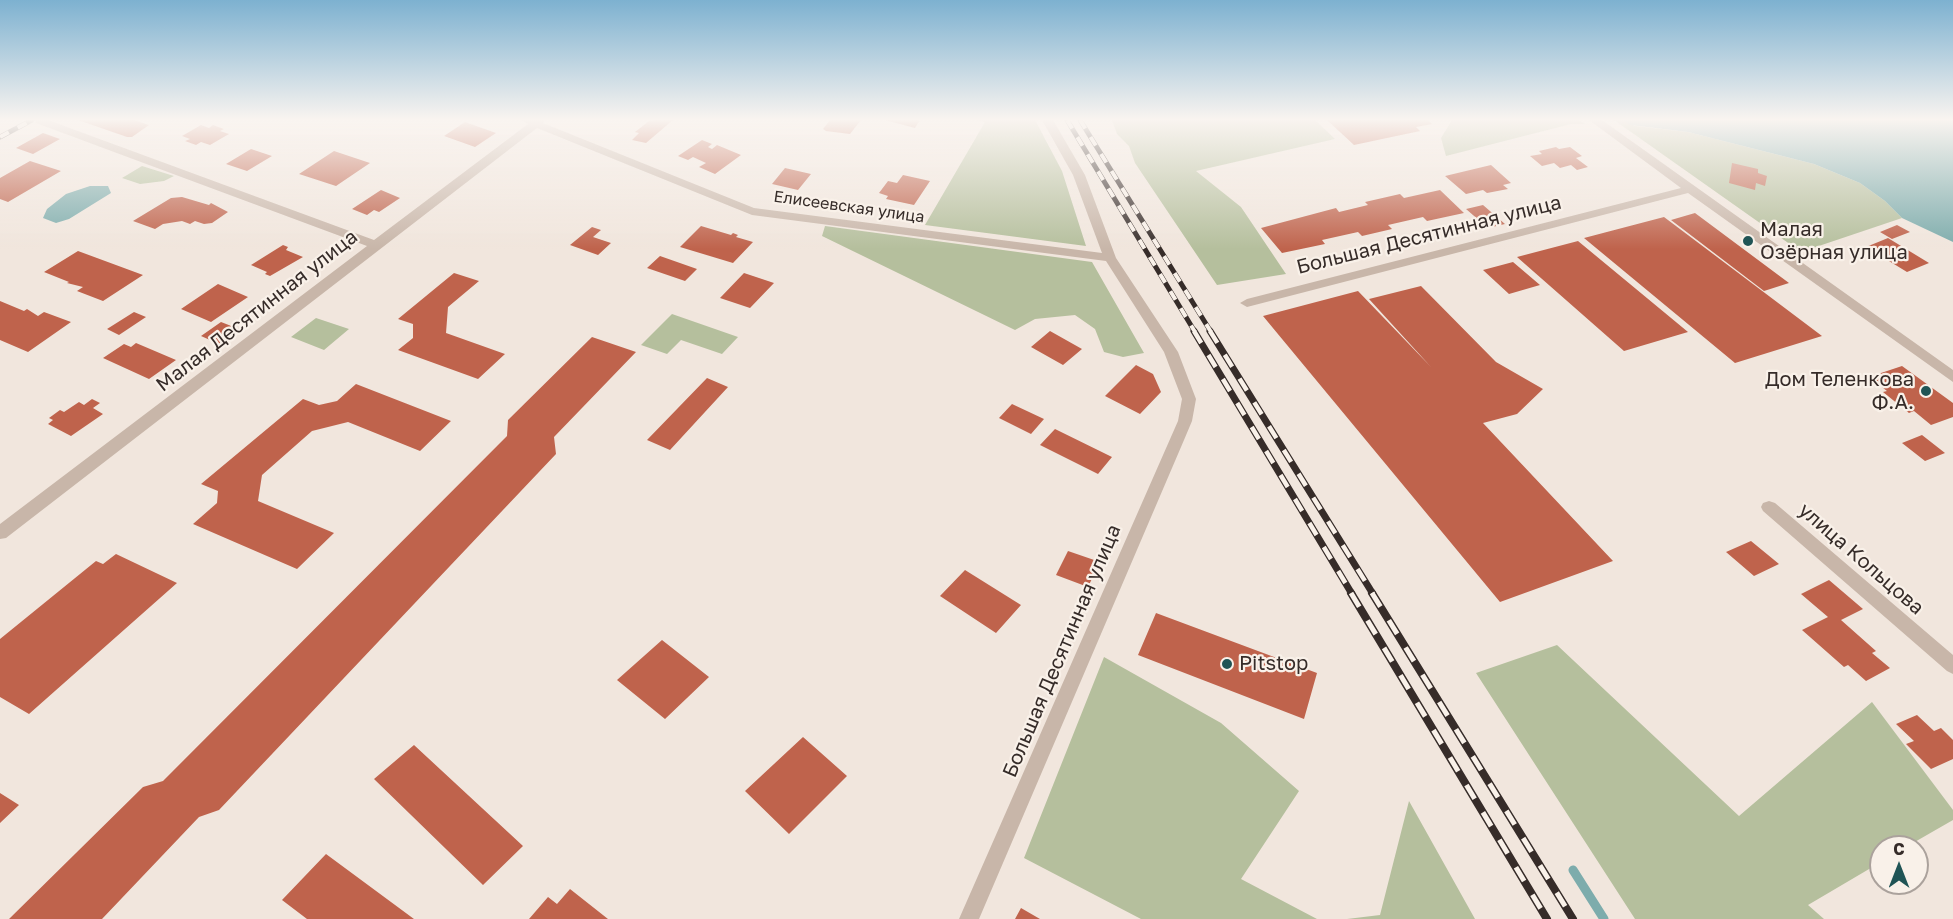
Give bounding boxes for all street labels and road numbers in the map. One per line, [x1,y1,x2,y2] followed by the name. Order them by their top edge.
[772,187,926,227] street label: Елисеевская улица
[1294,190,1564,280] street label: Большая Десятинная улица
[152,225,362,397] street label: Малая Десятинная улица
[1793,498,1929,620] street label: улица Кольцова
[998,521,1126,781] street label: Большая Десятинная улица

